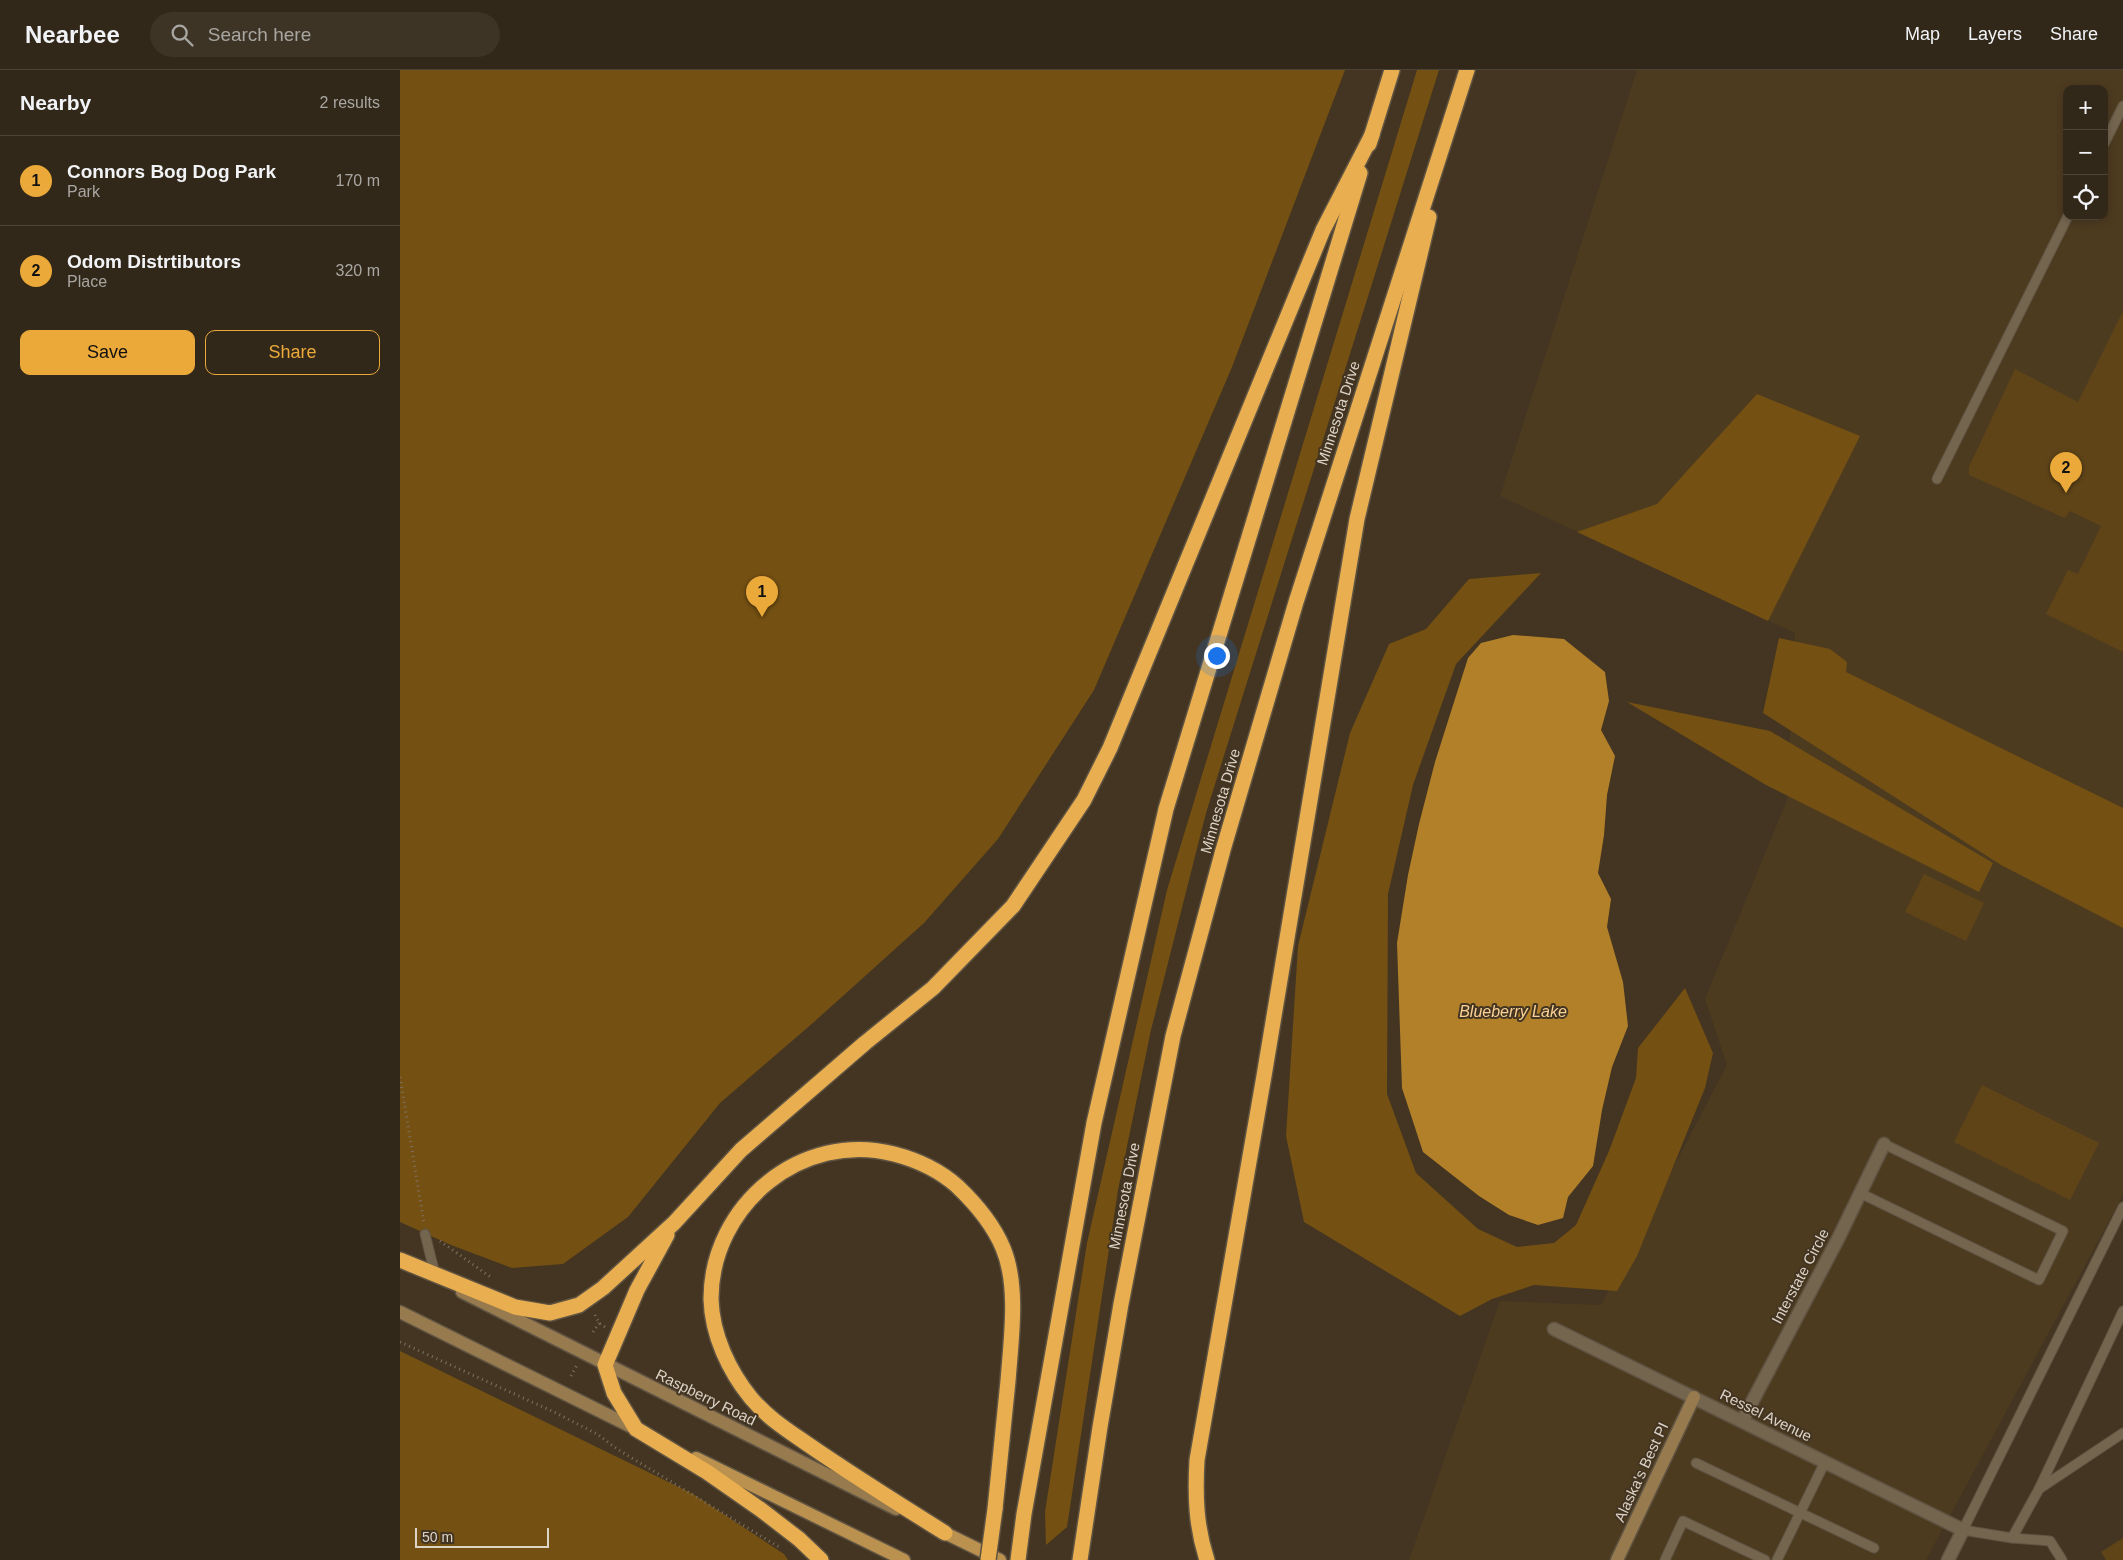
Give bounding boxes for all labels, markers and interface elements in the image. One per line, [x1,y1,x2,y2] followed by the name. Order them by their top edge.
[150,12,500,57] search box
[25,21,120,48] text: Nearbee
[168,21,196,49] icon: search
[208,24,311,45] text: Search here
[1905,24,1940,44] text: Map
[1968,24,2022,44] text: Layers
[2050,24,2098,44] text: Share
[2063,85,2108,220] map controls
[2063,85,2108,130] button: +
[20,91,91,114] text: Nearby
[320,94,380,111] text: 2 results
[2063,130,2108,175] button: −
[67,161,276,182] text: Connors Bog Dog Park
[32,172,40,189] text: 1
[336,172,380,189] text: 170 m
[2063,175,2108,220] button: locate
[67,183,100,200] text: Park
[67,251,241,272] text: Odom Distrtibutors
[32,262,40,279] text: 2
[336,262,380,279] text: 320 m
[67,273,107,290] text: Place
[20,330,195,375] button: Save
[205,330,380,375] button: Share
[1313,359,1363,467] street label: Minnesota Drive
[2050,452,2082,493] pin: 2
[746,576,778,617] pin: 1
[1204,643,1230,669] your location
[1197,747,1243,855] street label: Minnesota Drive
[1459,1003,1567,1020] water label: Blueberry Lake
[1105,1141,1143,1251] street label: Minnesota Drive
[1768,1226,1832,1326] street label: Interstate Circle
[653,1365,759,1429] street label: Raspberry Road
[1717,1385,1815,1445] street label: Ressel Avenue
[1610,1420,1672,1524] street label: Alaska's Best PI
[415,1525,549,1548] scale bar
[422,1529,453,1545] text: 50 m

